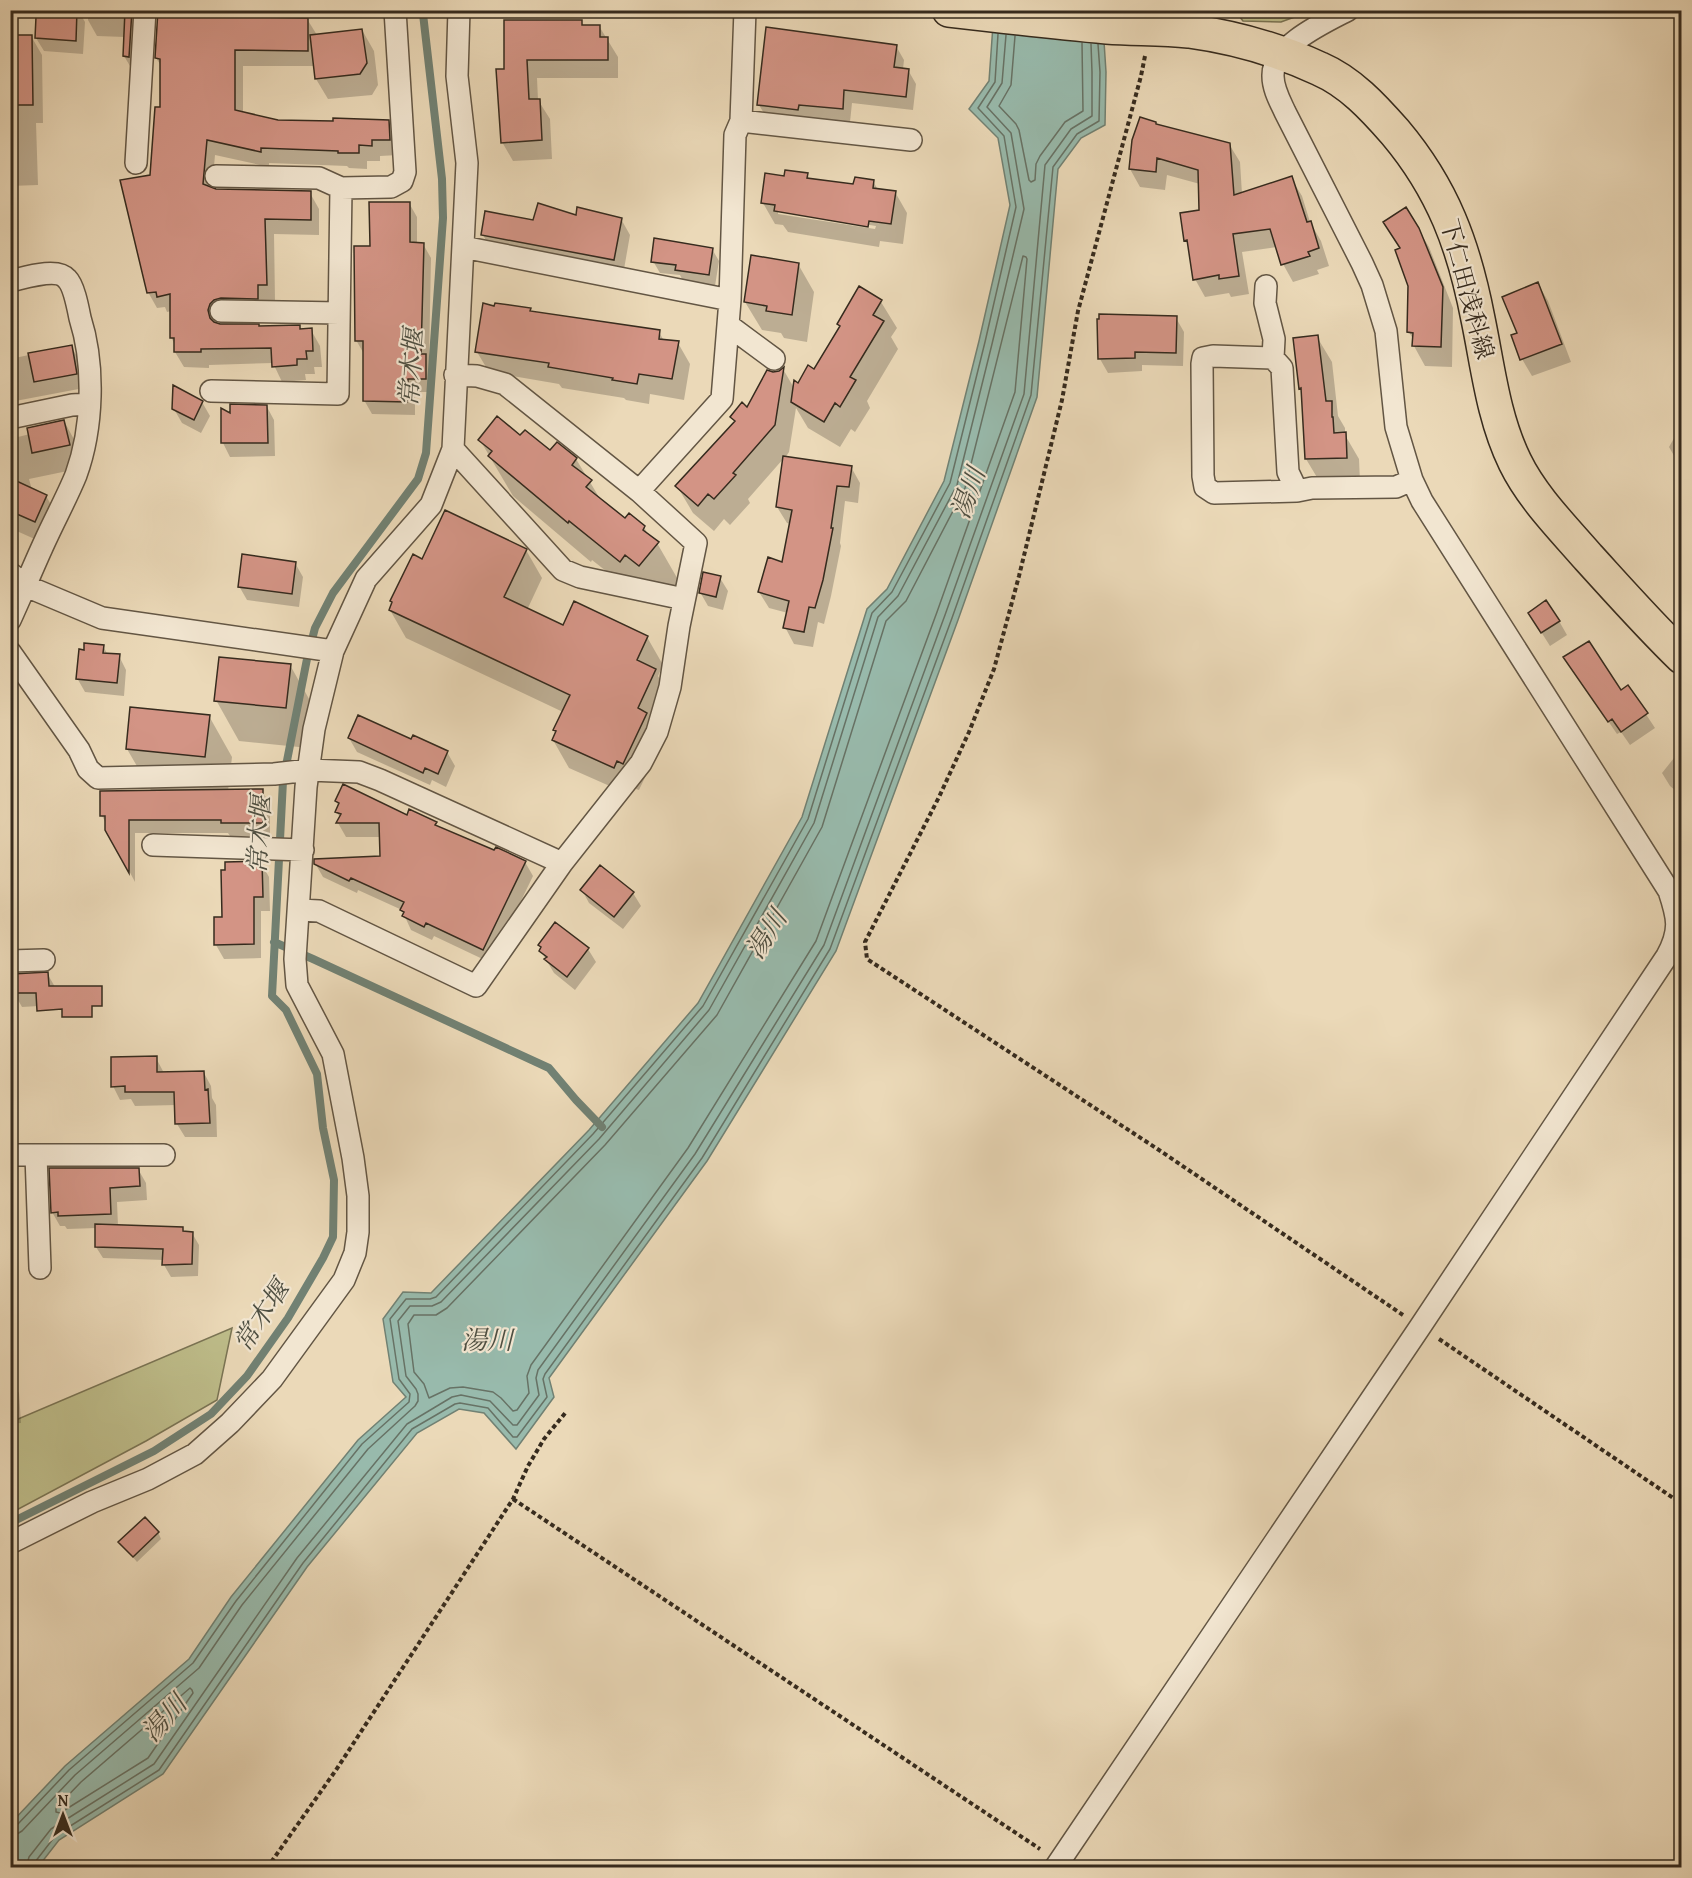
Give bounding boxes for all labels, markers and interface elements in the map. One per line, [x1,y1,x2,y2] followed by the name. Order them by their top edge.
[1432,215,1503,363] street label: 下仁田浅科線
[388,324,433,408] water label: 常木堰
[940,459,996,524] water label: 湯川
[237,791,280,875] water label: 常木堰
[735,899,798,966] water label: 湯川
[223,1269,300,1359] water label: 常木堰
[461,1320,516,1359] water label: 湯川
[132,1683,198,1750] water label: 湯川
[33,1785,93,1845] north arrow
[58,1788,69,1812] text: N

